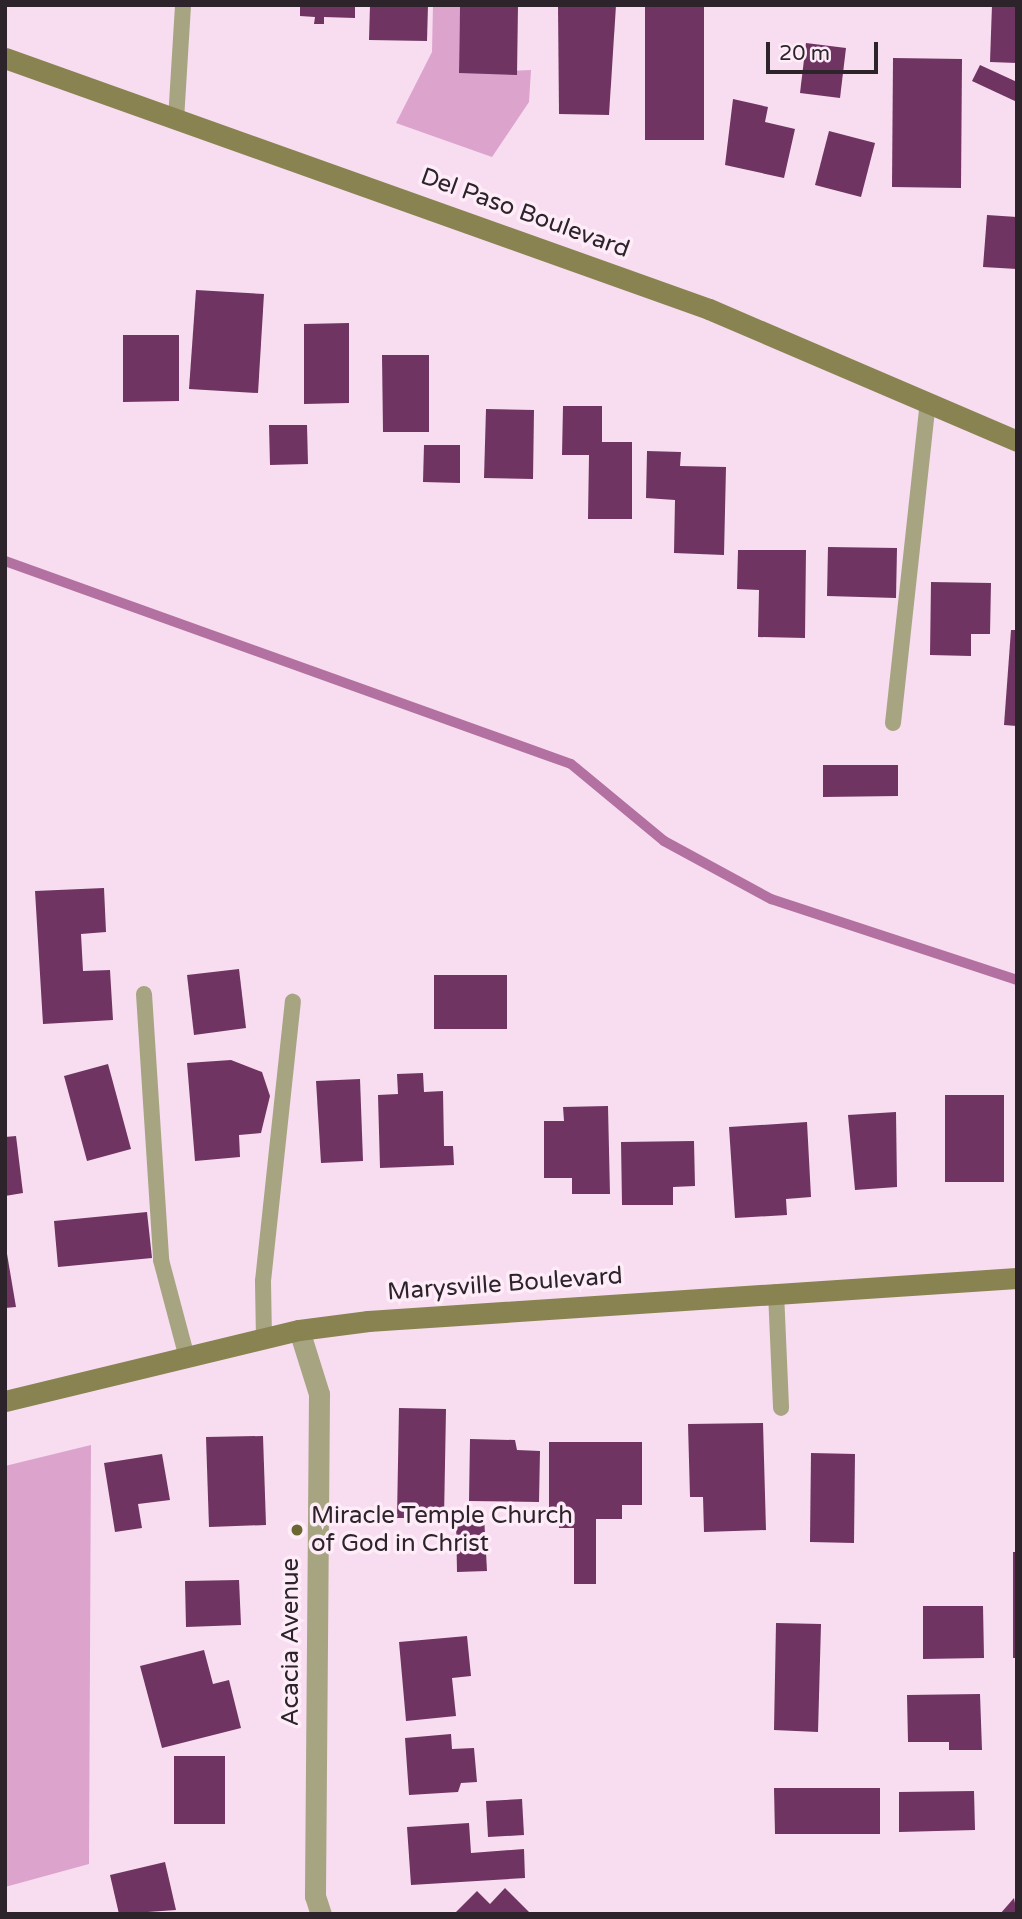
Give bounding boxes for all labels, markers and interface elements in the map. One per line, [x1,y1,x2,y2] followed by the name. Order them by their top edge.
[770,28,882,72] scale bar
[779,41,830,66] text: 20 m
[417,162,633,264] street label: Del Paso Boulevard
[386,1261,624,1307] street label: Marysville Boulevard
[311,1502,573,1558] place label: Miracle Temple Church of God in Christ
[289,1522,305,1538] marker: Miracle Temple Church of God in Christ
[277,1558,305,1726] street label: Acacia Avenue

